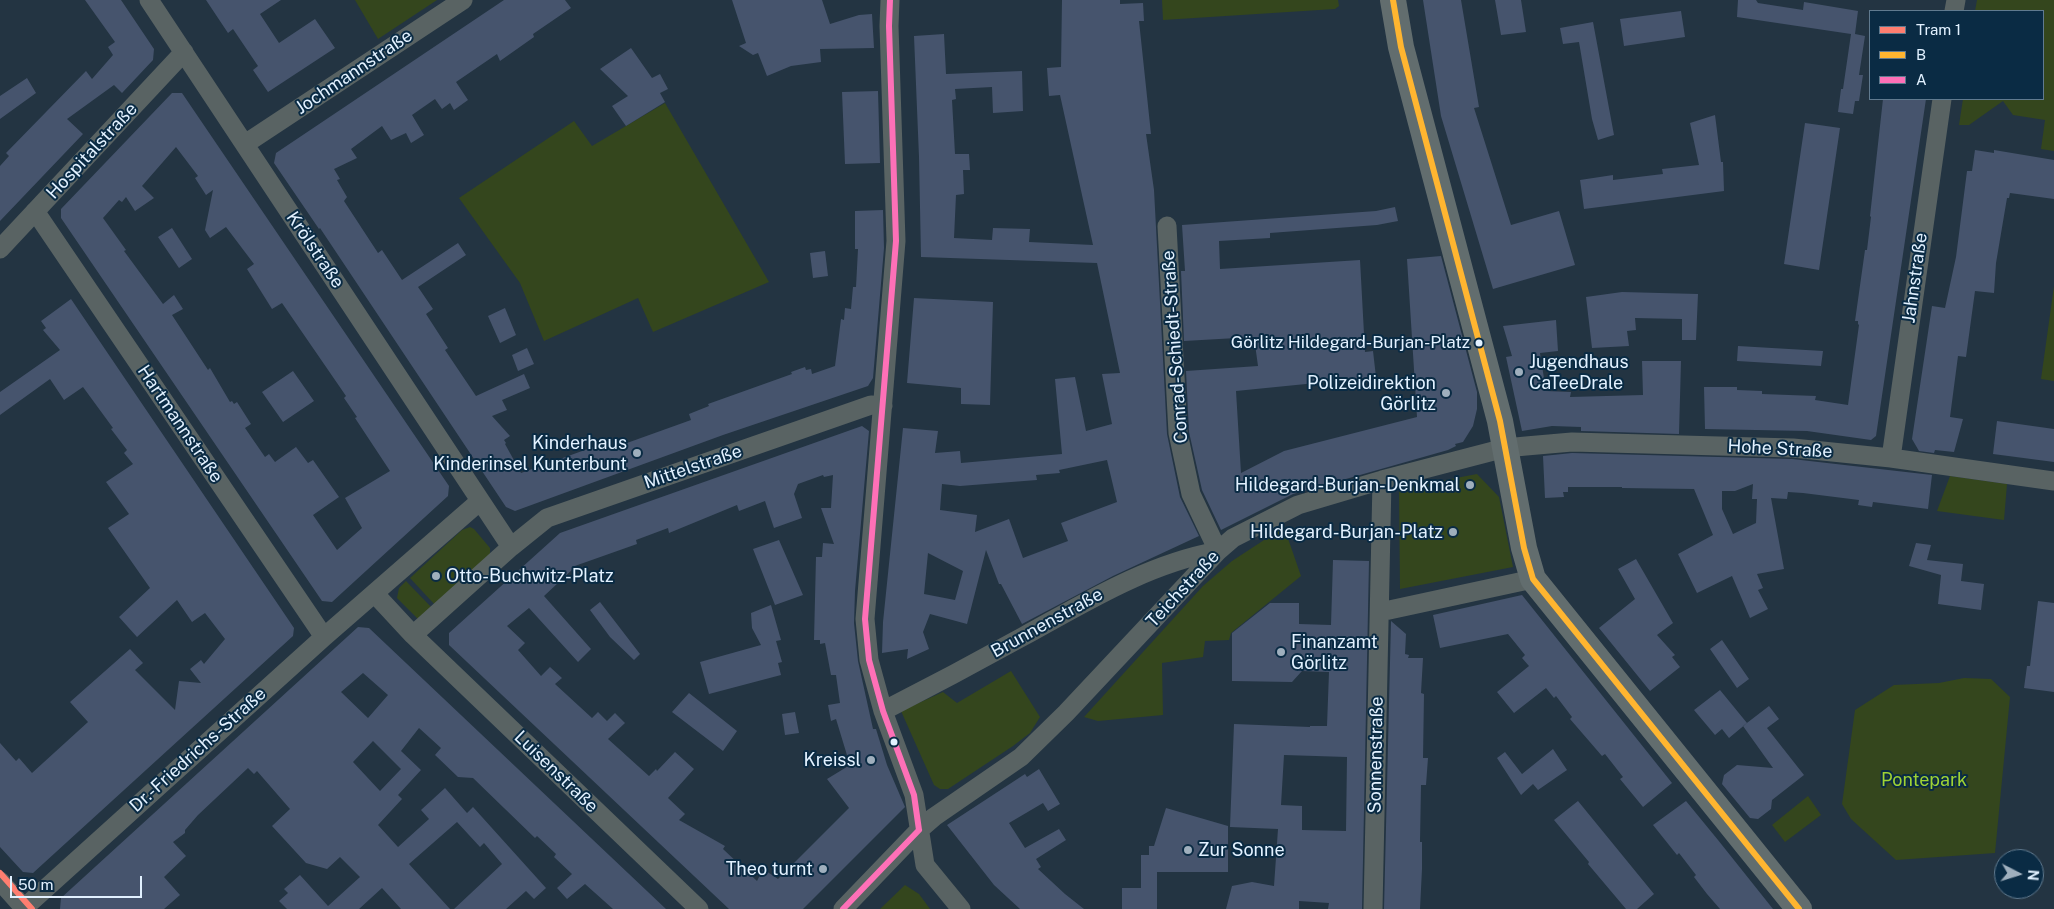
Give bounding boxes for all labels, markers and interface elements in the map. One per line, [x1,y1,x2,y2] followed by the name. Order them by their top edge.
[1869,10,2044,100] legend
[1916,21,1961,38] text: Tram 1
[291,25,417,119] street label: Jochmannstraße
[1916,46,1926,63] text: B
[1916,71,1927,88] text: A
[42,98,142,204] street label: Hospitalstraße
[281,208,349,292] street label: Krölstraße
[1898,231,1932,325] street label: Jahnstraße
[1157,250,1193,444] street label: Conrad-Schiedt-Straße
[1231,333,1470,353] place label: Görlitz Hildegard-Burjan-Platz
[1474,338,1484,348] marker: Görlitz Hildegard-Burjan-Platz
[1529,351,1629,394] place label: Jugendhaus CaTeeDrale
[133,361,227,487] street label: Hartmannstraße
[1513,366,1525,378] marker: Jugendhaus CaTeeDrale
[1307,372,1436,414] place label: Polizeidirektion Görlitz
[1440,387,1452,399] marker: Polizeidirektion Görlitz
[433,432,627,474] place label: Kinderhaus Kinderinsel Kunterbunt
[1727,435,1833,463] street label: Hohe Straße
[641,440,745,494] street label: Mittelstraße
[631,447,643,459] marker: Kinderhaus Kinderinsel Kunterbunt
[1235,474,1460,496] place label: Hildegard-Burjan-Denkmal
[1464,479,1476,491] marker: Hildegard-Burjan-Denkmal
[1250,521,1443,543] place label: Hildegard-Burjan-Platz
[1447,526,1459,538] marker: Hildegard-Burjan-Platz
[1142,546,1224,632] street label: Teichstraße
[446,565,614,587] place label: Otto-Buchwitz-Platz
[430,570,442,582] marker: Otto-Buchwitz-Platz
[987,583,1107,663] street label: Brunnenstraße
[1291,631,1378,674] place label: Finanzamt Görlitz
[1275,646,1287,658] marker: Finanzamt Görlitz
[125,683,271,817] street label: Dr.-Friedrichs-Straße
[1364,696,1388,814] street label: Sonnenstraße
[509,727,603,817] street label: Luisenstraße
[889,737,899,747] unlabelled marker
[804,749,861,771] place label: Kreissl
[865,754,877,766] marker: Kreissl
[1881,769,1967,791] park label: Pontepark
[1198,839,1285,861] place label: Zur Sonne
[1182,844,1194,856] marker: Zur Sonne
[1994,849,2044,899] north arrow
[726,858,813,880] place label: Theo turnt
[817,863,829,875] marker: Theo turnt
[12,866,145,898] scale bar
[2025,869,2041,881] text: N
[18,876,53,893] text: 50 m

